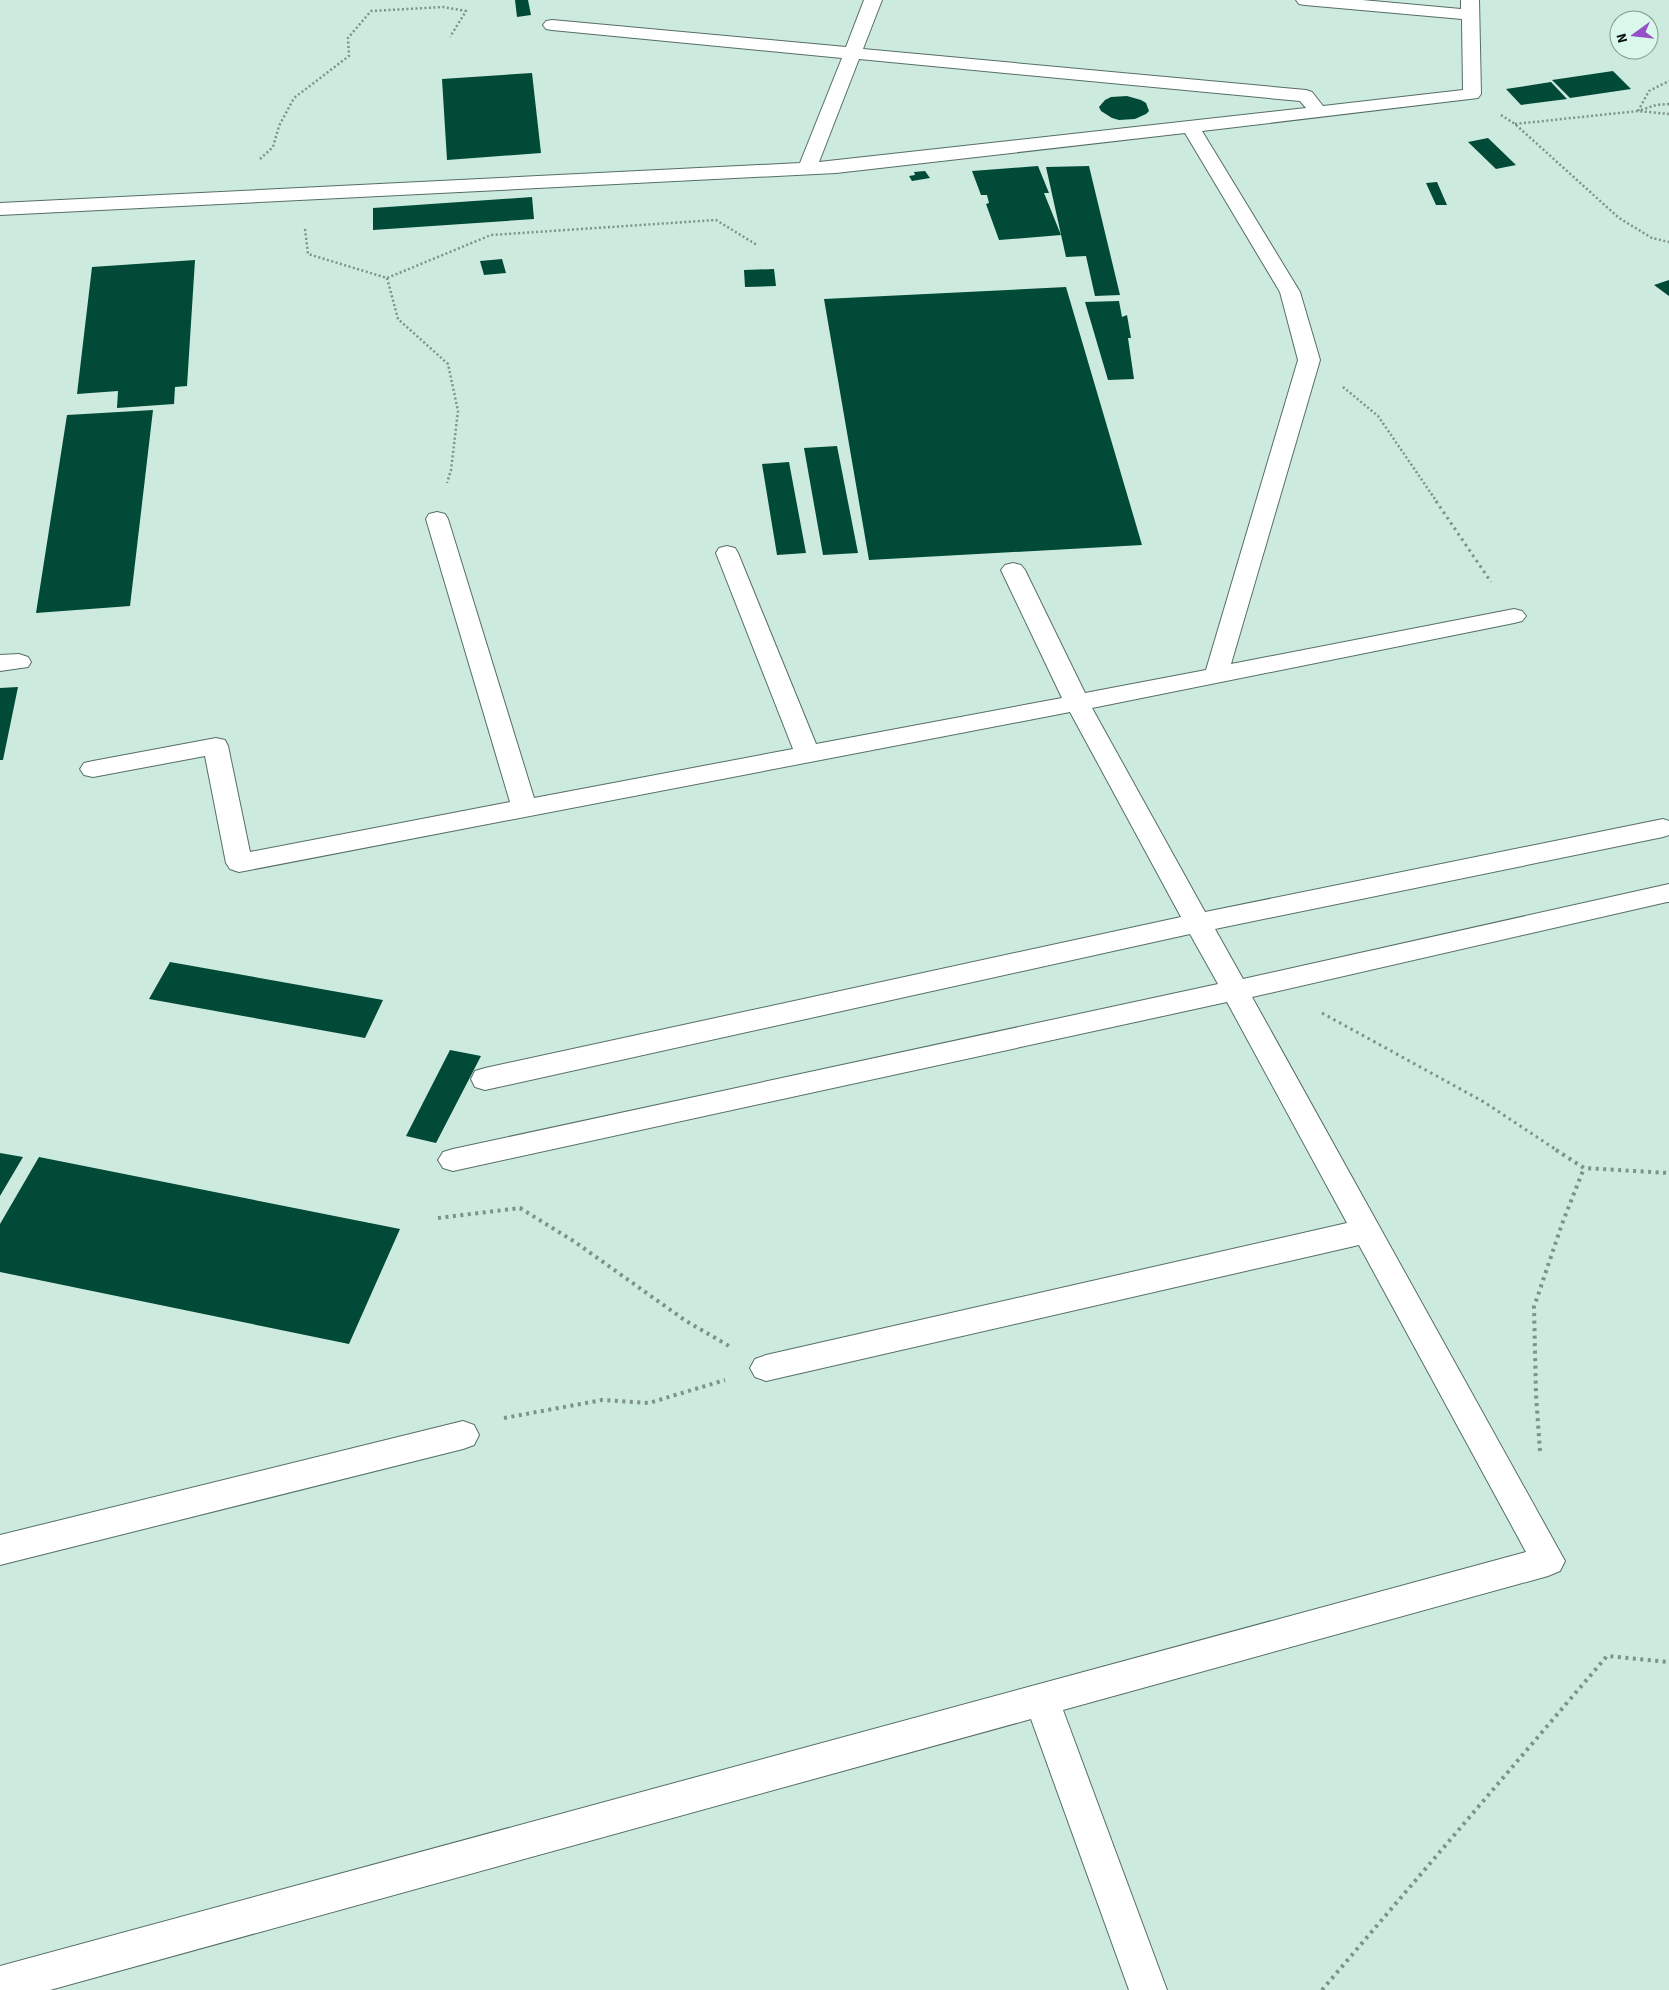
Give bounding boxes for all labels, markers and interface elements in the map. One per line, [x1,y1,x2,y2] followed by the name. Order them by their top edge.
[1609,10,1659,60] north arrow
[1612,31,1633,45] text: N

